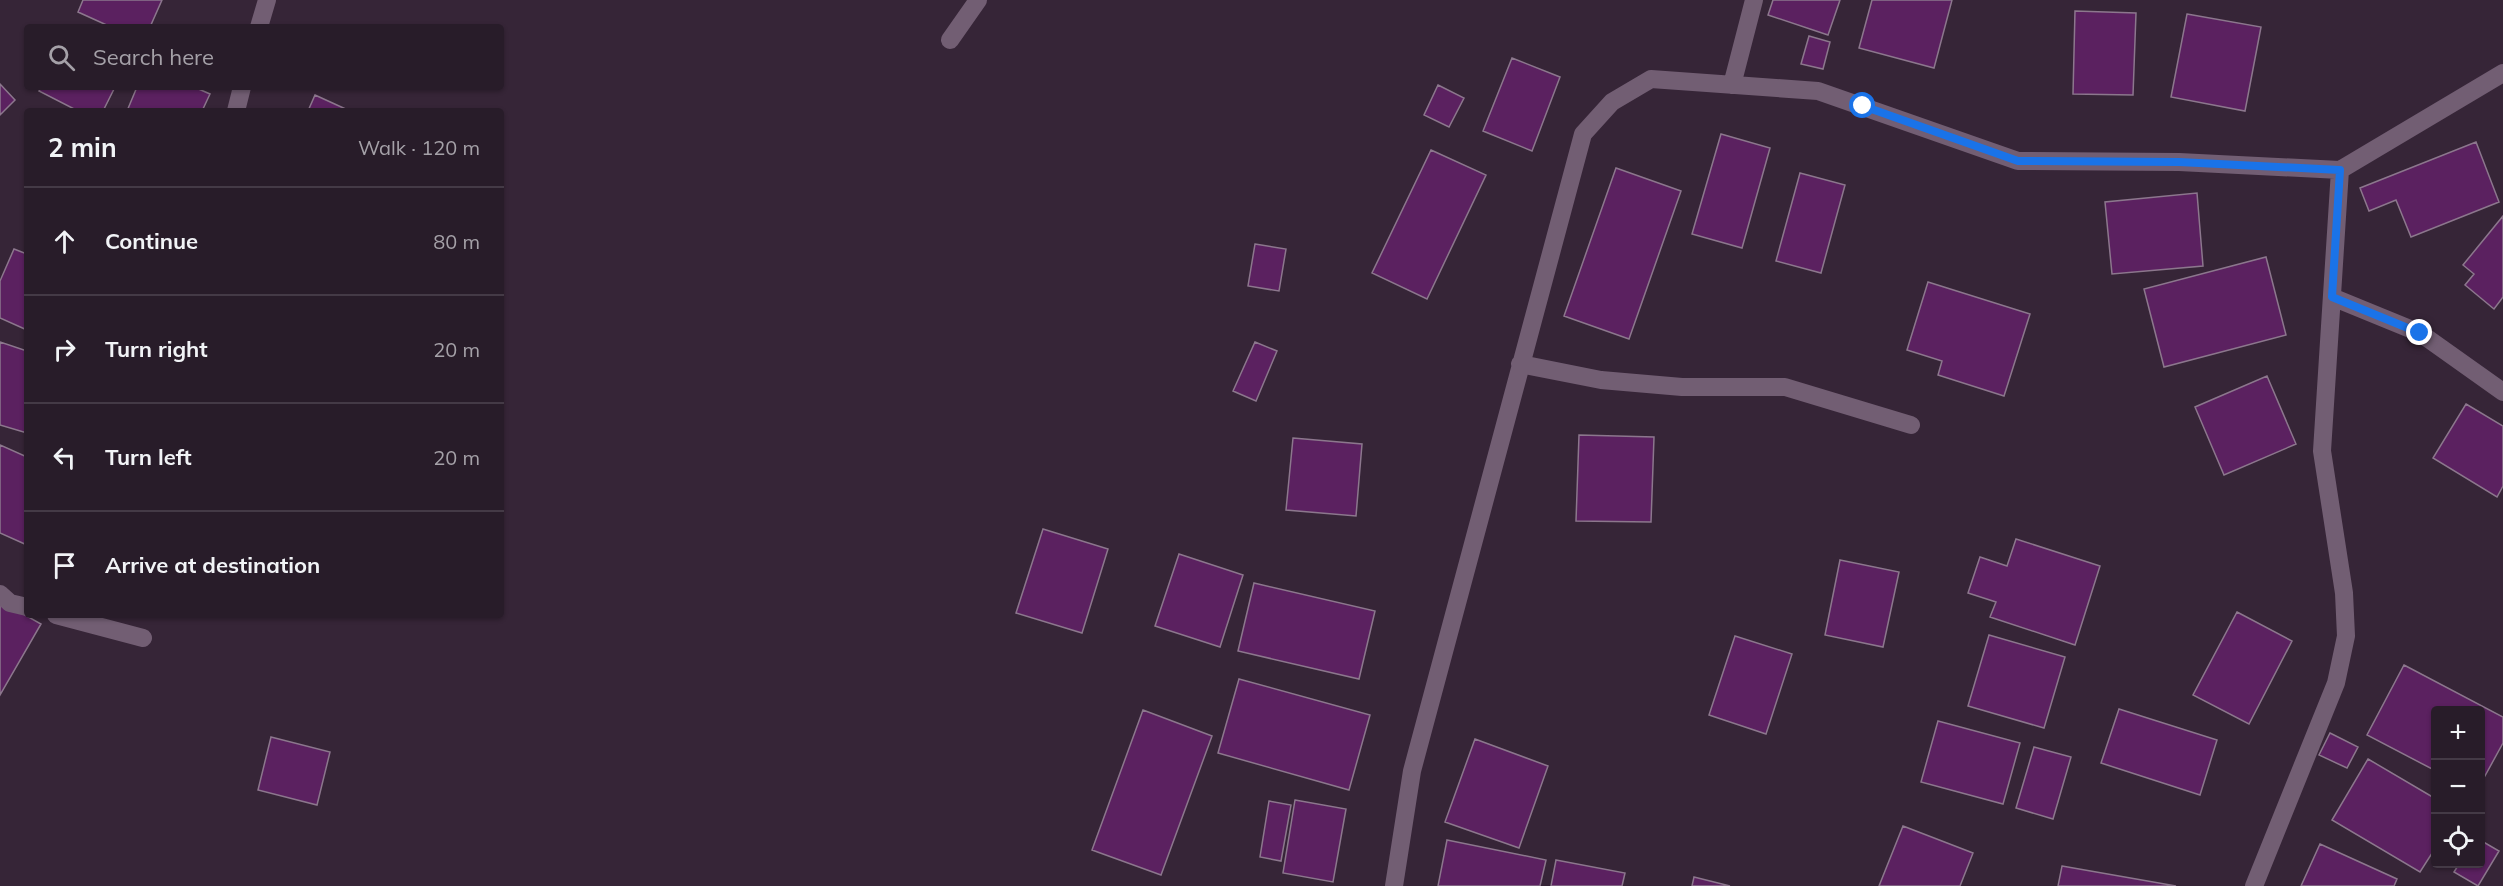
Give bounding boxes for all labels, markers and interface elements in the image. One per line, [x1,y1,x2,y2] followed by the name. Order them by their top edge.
[24,24,504,90] search box
[45,41,78,74] icon: search
[93,43,214,71] text: Search here
[1849,92,1875,118] route start
[48,131,117,164] text: 2 min
[358,135,480,160] text: Walk · 120 m
[48,225,81,258] icon: ahead
[105,227,198,255] text: Continue
[433,229,480,254] text: 80 m
[2406,319,2432,345] route end
[48,333,81,366] icon: right
[105,335,208,363] text: Turn right
[433,337,480,362] text: 20 m
[48,441,81,474] icon: left
[105,443,192,471] text: Turn left
[433,445,480,470] text: 20 m
[48,549,81,582] icon: arrive
[105,551,320,579] text: Arrive at destination
[2431,706,2485,868] map controls
[2431,706,2485,760] button: +
[2431,760,2485,814] button: −
[2431,814,2485,868] button: locate

